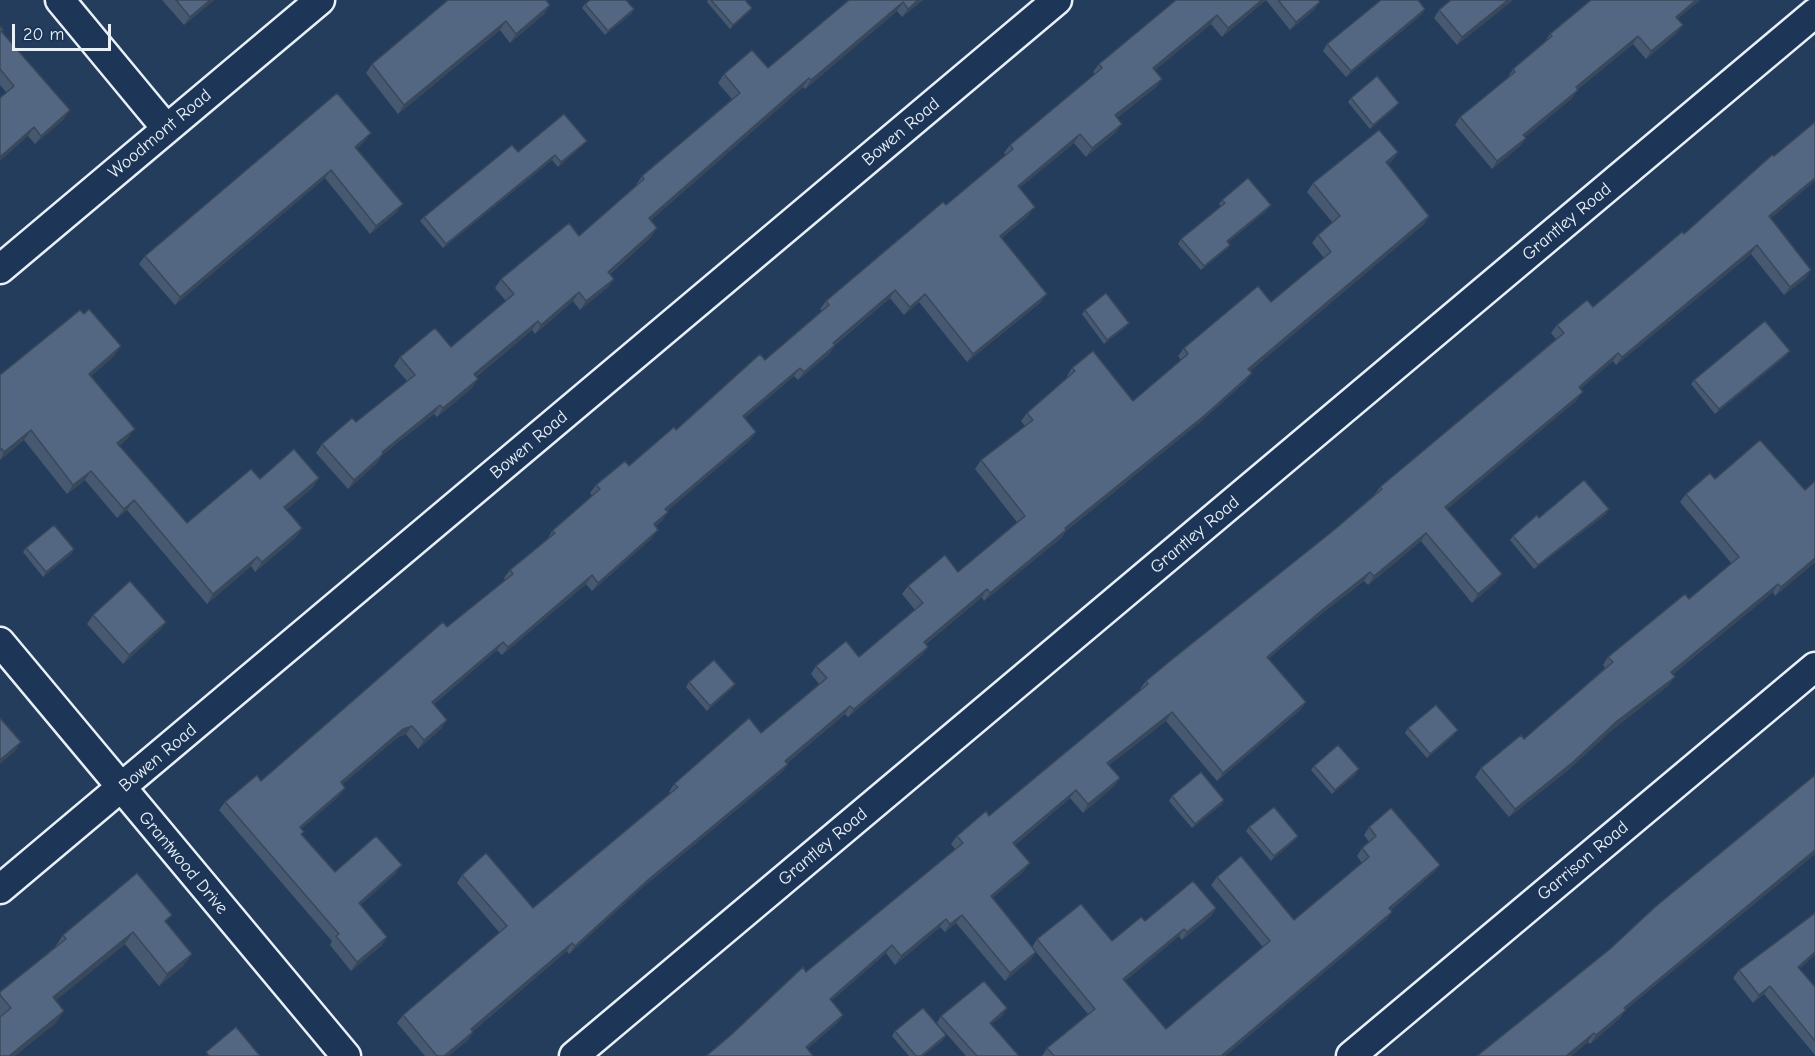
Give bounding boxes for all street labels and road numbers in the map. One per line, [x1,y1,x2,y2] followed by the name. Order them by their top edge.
[104,85,216,183] street label: Woodmont Road
[858,93,944,171] street label: Bowen Road
[1518,178,1616,266] street label: Grantley Road
[486,406,572,484] street label: Bowen Road
[1146,491,1244,579] street label: Grantley Road
[115,719,201,797] street label: Bowen Road
[774,803,872,891] street label: Grantley Road
[134,807,232,919] street label: Grantwood Drive
[1533,817,1633,905] street label: Garrison Road

